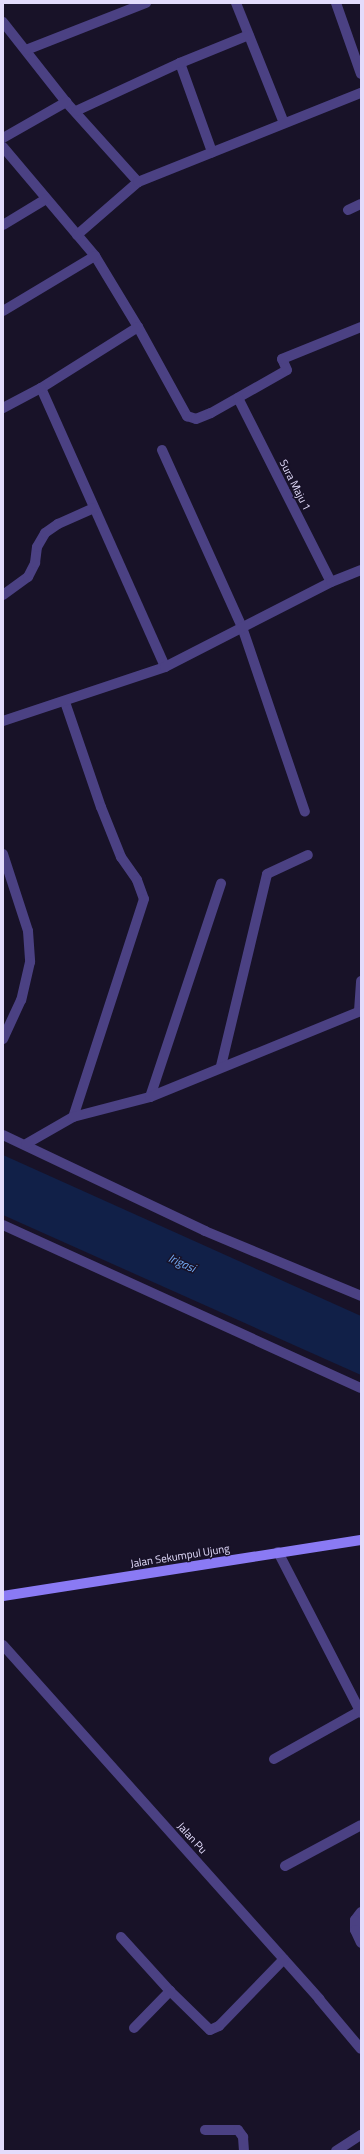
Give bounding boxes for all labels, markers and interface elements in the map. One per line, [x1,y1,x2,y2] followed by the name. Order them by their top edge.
[277,457,313,513] street label: Sura Maju 1
[166,1251,198,1275] water label: Irigasi
[129,1542,231,1570] street label: Jalan Sekumpul Ujung
[175,1820,209,1856] street label: Jalan Pu

